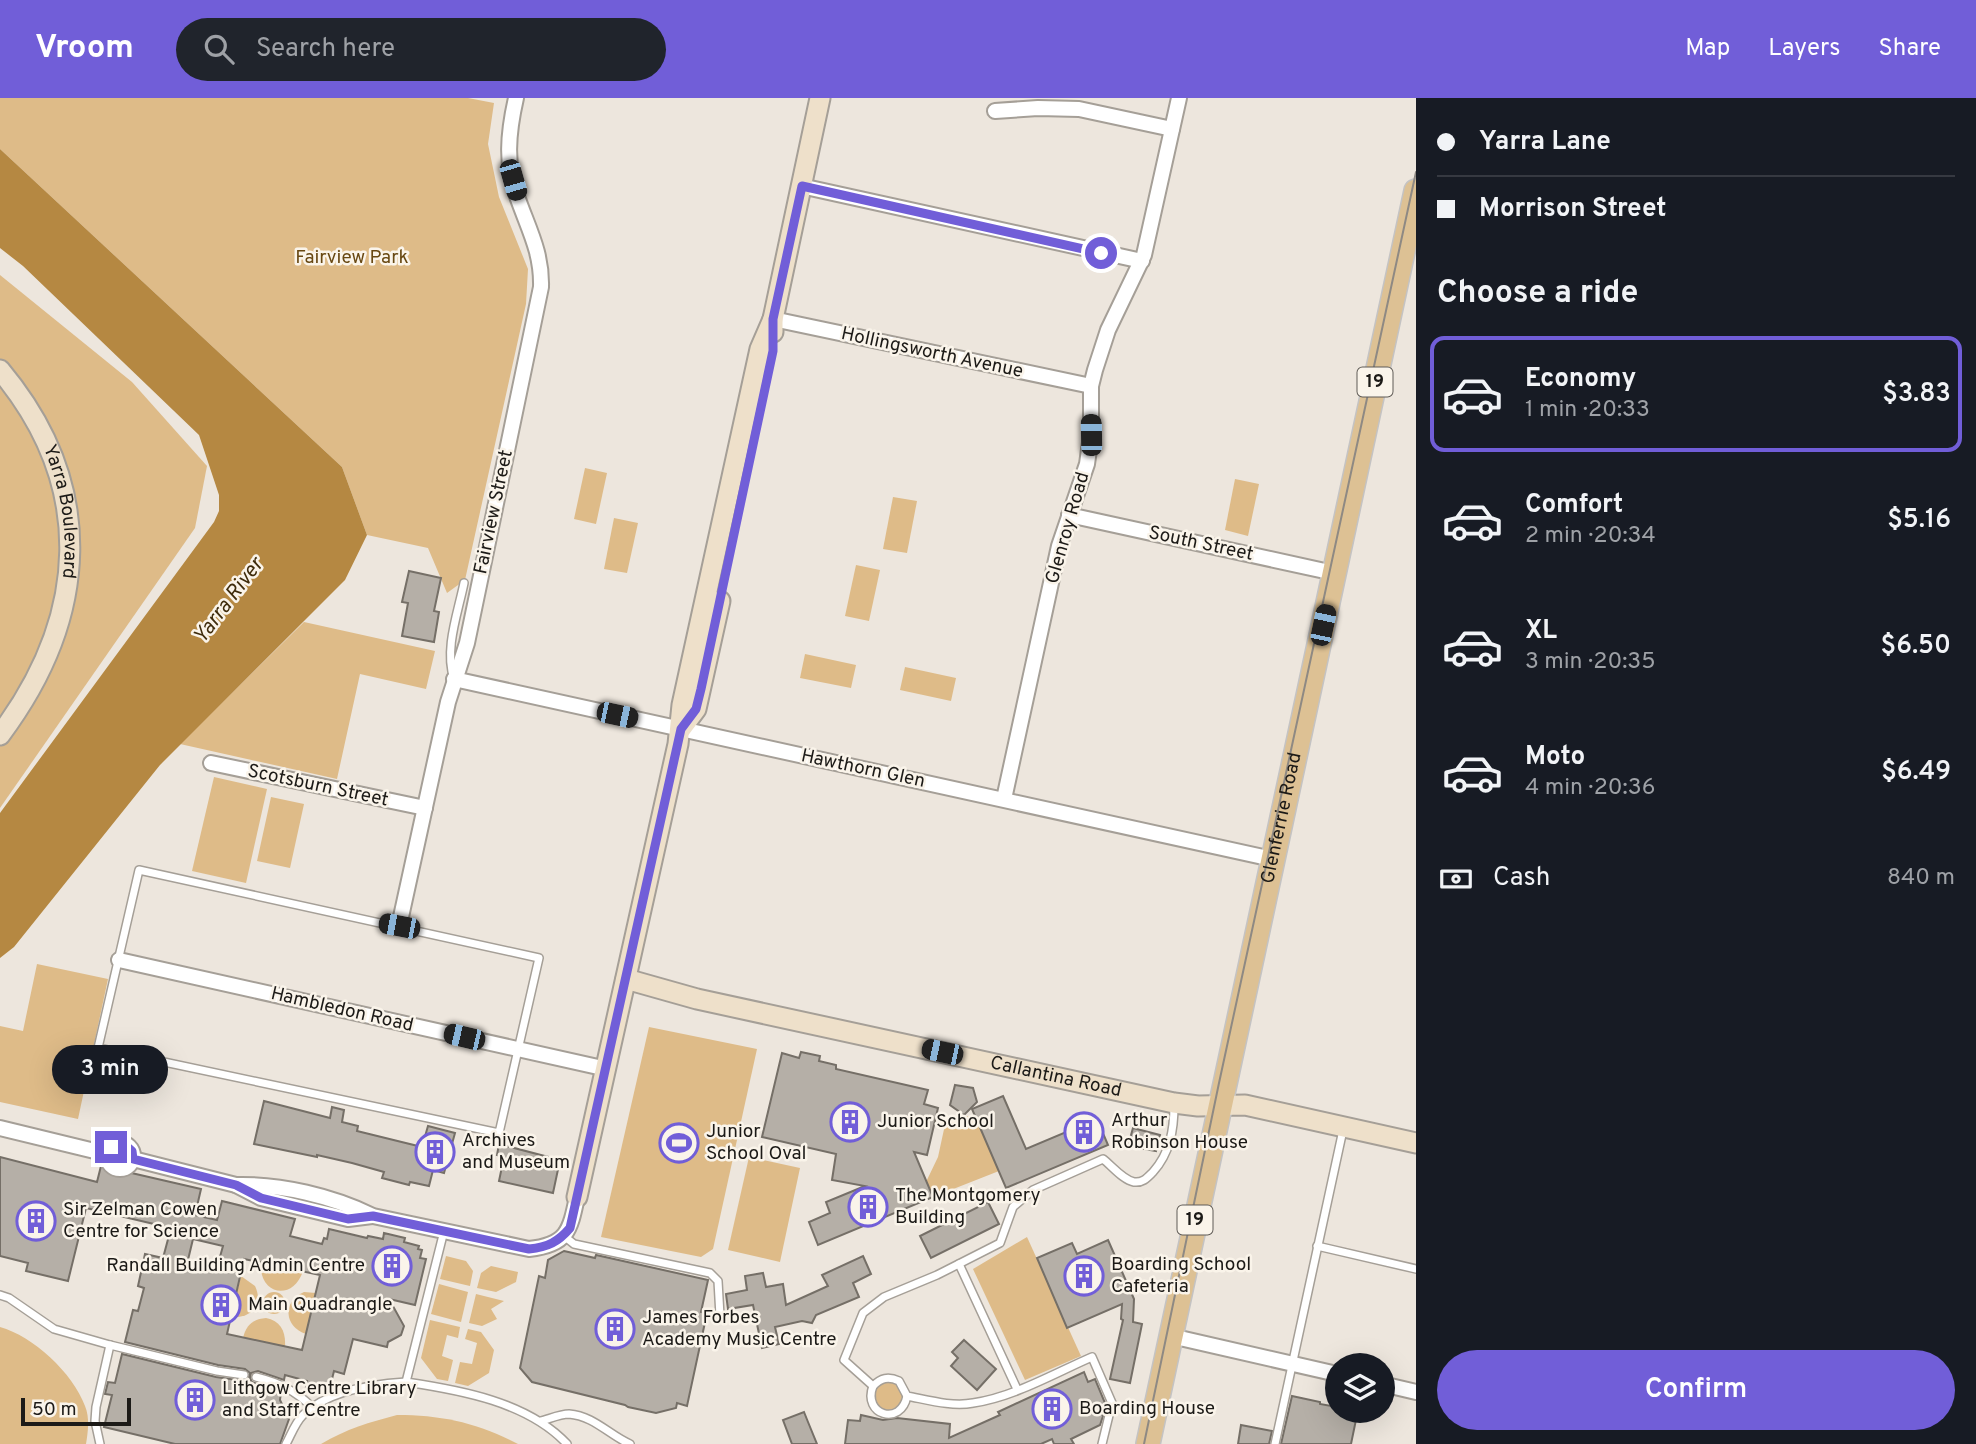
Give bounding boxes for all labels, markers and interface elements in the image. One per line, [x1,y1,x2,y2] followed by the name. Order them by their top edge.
[176,18,666,81] search box
[35,28,134,70] text: Vroom
[200,30,238,68] icon: search
[256,33,395,66] text: Search here
[1685,34,1730,64] text: Map
[1768,34,1840,64] text: Layers
[1878,34,1941,64] text: Share
[1479,126,1611,159] text: Yarra Lane
[498,157,529,203] car
[1479,193,1667,226] text: Morrison Street
[1085,237,1117,269] route start
[295,246,409,270] park label: Fairview Park
[1437,274,1638,314] text: Choose a ride
[839,322,1025,384] street label: Hollingsworth Avenue
[1441,363,1504,426] icon: car
[1525,363,1636,396] text: Economy
[1358,368,1392,396] road number: 19
[1882,378,1951,411] text: $3.83
[1525,396,1650,425] text: 1 min · 20:33
[1081,414,1102,456] car
[37,441,82,580] street label: Yarra Boulevard
[469,448,519,576] street label: Fairview Street
[1041,469,1095,587] street label: Glenroy Road
[1441,489,1504,552] icon: car
[1525,489,1623,522] text: Comfort
[1887,504,1951,537] text: $5.16
[1146,521,1256,567] street label: South Street
[1525,522,1656,551] text: 2 min · 20:34
[188,551,271,649] water label: Yarra River
[1309,602,1338,648] car
[1441,615,1504,678] icon: car
[1525,615,1557,648] text: XL
[1881,630,1951,663] text: $6.50
[1525,648,1655,677] text: 3 min · 20:35
[595,700,640,730] car
[1441,741,1504,804] icon: car
[1525,741,1585,774] text: Moto
[799,744,927,794] street label: Hawthorn Glen
[1256,750,1308,886] street label: Glenferrie Road
[1881,756,1951,789] text: $6.49
[245,759,391,813] street label: Scotsburn Street
[1525,774,1655,803] text: 4 min · 20:36
[1437,860,1475,898] icon: cash
[1493,862,1550,895] text: Cash
[1887,864,1955,893] text: 840 m
[377,912,422,940] car
[268,982,416,1038] street label: Hambledon Road
[442,1022,487,1052] car
[920,1037,965,1067] car
[53,1046,169,1094] callout: 3 min
[988,1051,1124,1103] street label: Callantina Road
[80,1055,140,1084] text: 3 min
[829,1101,871,1143] building icon: Junior School
[1111,1109,1248,1155] place label: Arthur Robinson House
[877,1110,994,1134] place label: Junior School
[1063,1111,1105,1153] building icon: Arthur Robinson House
[706,1120,806,1166] place label: Junior School Oval
[658,1122,700,1164] sports icon: Junior School Oval
[462,1129,570,1175] place label: Archives and Museum
[95,1131,127,1163] route end
[414,1131,456,1173] building icon: Archives and Museum
[895,1184,1040,1230] place label: The Montgomery Building
[847,1186,889,1228] building icon: The Montgomery Building
[63,1198,219,1244] place label: Sir Zelman Cowen Centre for Science
[15,1200,57,1242] building icon: Sir Zelman Cowen Centre for Science
[1178,1205,1212,1234] road number: 19
[371,1245,413,1287] building icon: Randall Building Admin Centre
[1111,1253,1251,1299] place label: Boarding School Cafeteria
[106,1254,365,1278] place label: Randall Building Admin Centre
[1063,1255,1105,1297] building icon: Boarding School Cafeteria
[200,1284,242,1326] building icon: Main Quadrangle
[248,1293,392,1317] place label: Main Quadrangle
[642,1306,836,1352] place label: James Forbes Academy Music Centre
[594,1308,636,1350] building icon: James Forbes Academy Music Centre
[1437,1350,1955,1430] button: Confirm
[1325,1353,1395,1423] map controls
[1325,1353,1395,1423] button: layers
[222,1377,416,1423] place label: Lithgow Centre Library and Staff Centre
[174,1379,216,1421] building icon: Lithgow Centre Library and Staff Centre
[1031,1388,1073,1430] building icon: Boarding House
[21,1395,131,1427] scale bar
[1079,1397,1215,1421] place label: Boarding House
[32,1398,77,1422] text: 50 m

